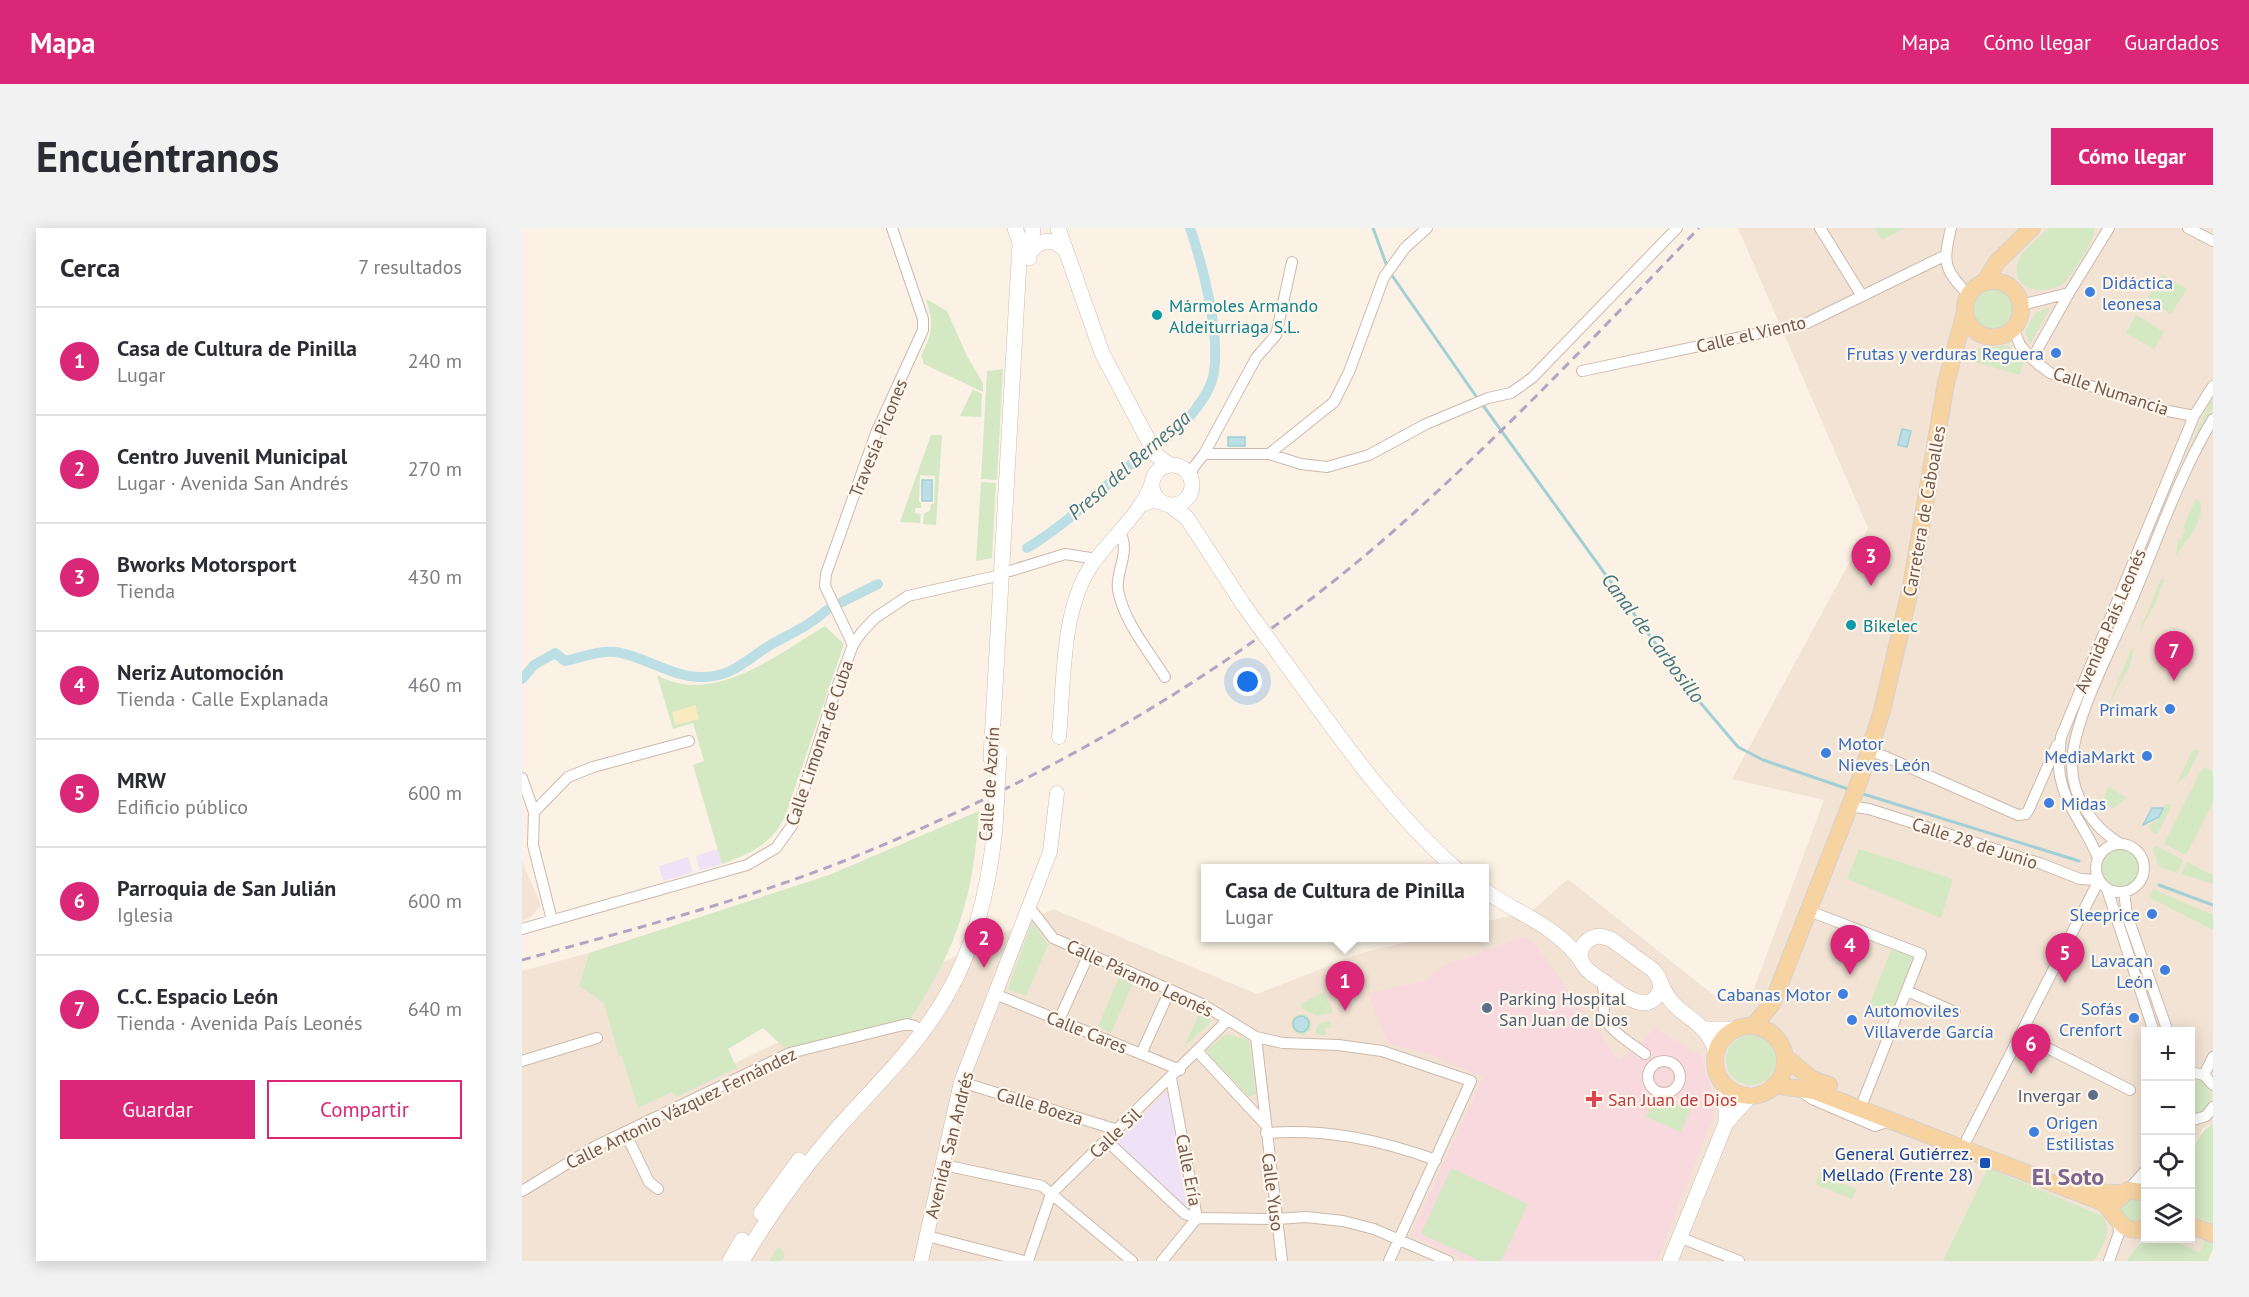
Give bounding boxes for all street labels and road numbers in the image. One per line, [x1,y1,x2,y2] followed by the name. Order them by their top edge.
[1694,310,1808,358] street label: Calle el Viento
[2050,361,2172,421] street label: Calle Numancia
[844,375,912,501] street label: Travesía Picones
[1898,424,1950,598] street label: Carretera de Caboalles
[2069,545,2151,697] street label: Avenida País Leonés
[780,657,858,829] street label: Calle Limonar de Cuba
[974,726,1004,842] street label: Calle de Azorín
[1909,812,2041,874] street label: Calle 28 de Junio
[1063,934,1217,1022] street label: Calle Páramo Leonés
[1043,1005,1131,1059] street label: Calle Cares
[562,1042,800,1174] street label: Calle Antonio Vázquez Fernández
[920,1069,978,1221] street label: Avenida San Andrés
[994,1082,1086,1130] street label: Calle Boeza
[1084,1102,1146,1163] street label: Calle Sil
[1171,1132,1207,1208] street label: Calle Ería
[1257,1152,1289,1232] street label: Calle Yuso

